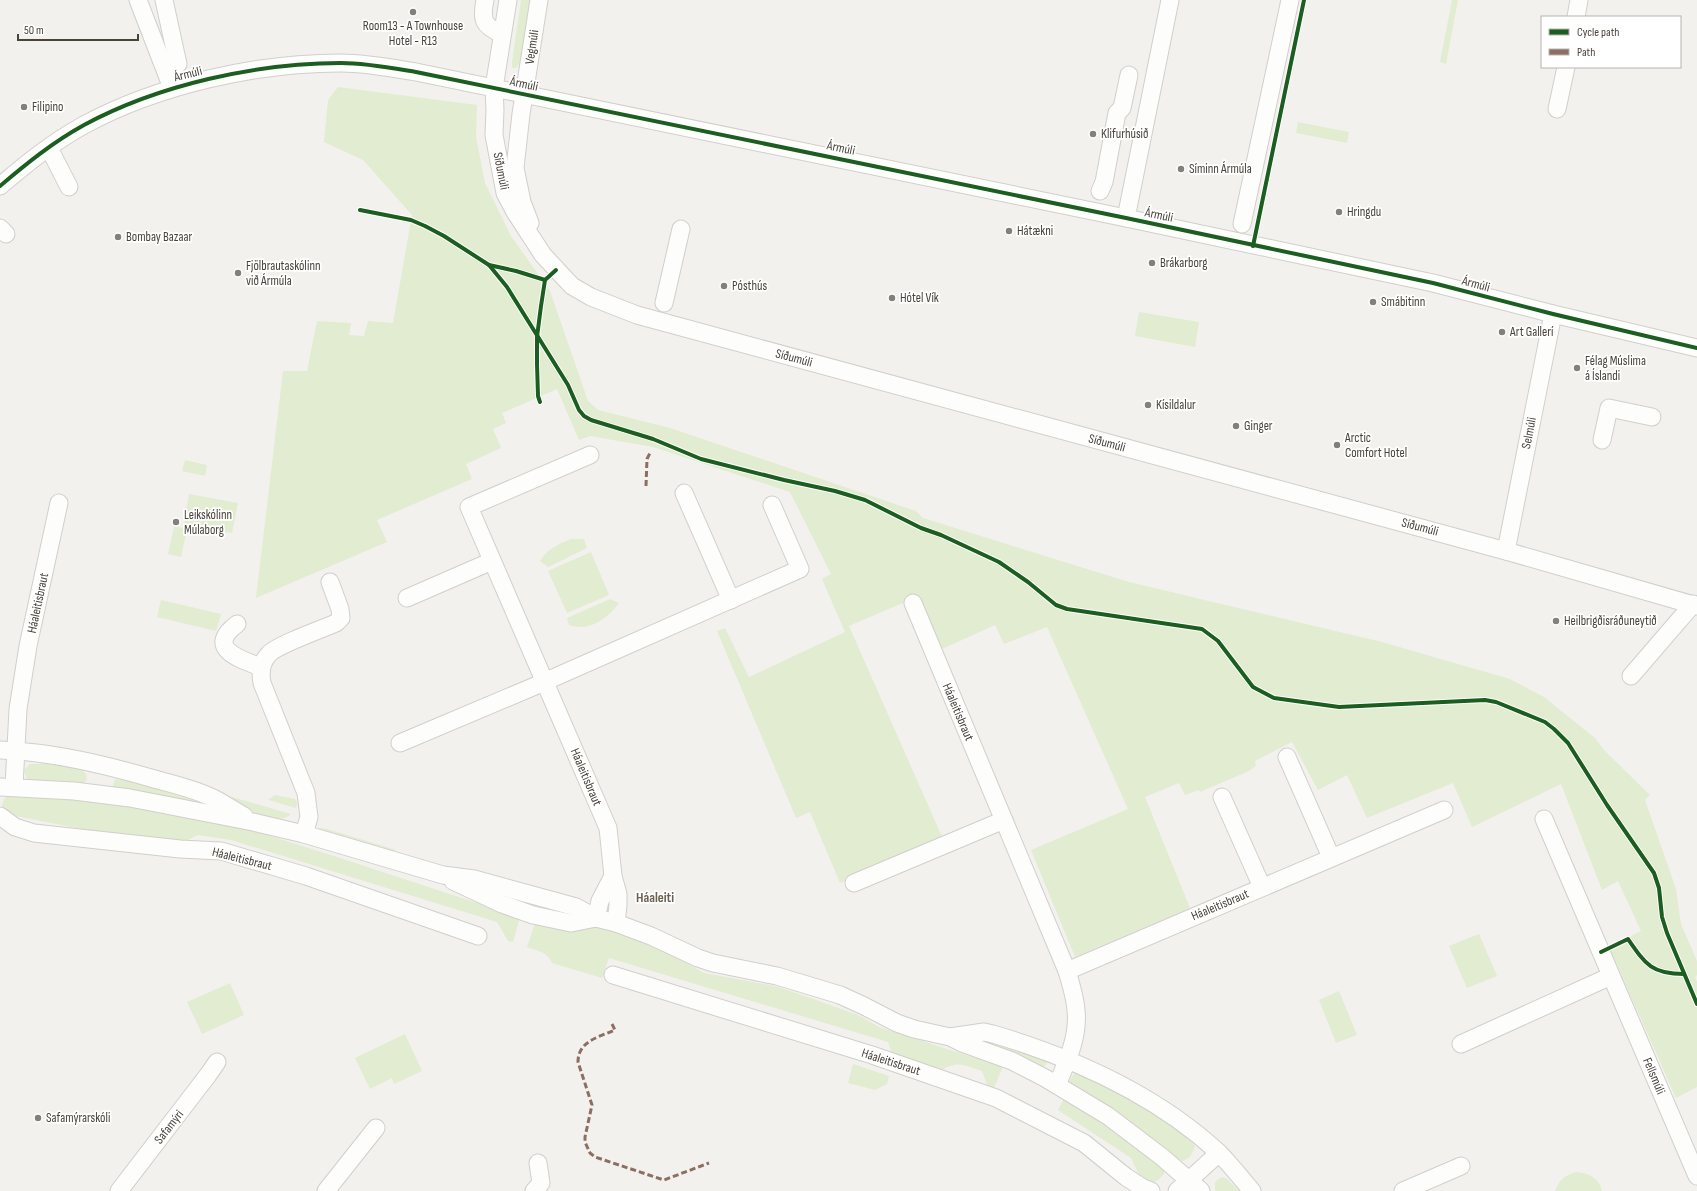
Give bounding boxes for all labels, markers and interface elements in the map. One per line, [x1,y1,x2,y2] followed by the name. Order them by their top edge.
[408,7,418,17] marker: Room13 - A Townhouse Hotel - R13
[18,16,138,42] scale bar
[1541,16,1681,68] legend
[363,18,463,49] place label: Room13 - A Townhouse Hotel - R13
[24,23,44,38] text: 50 m
[1577,25,1619,40] text: Cycle path
[522,29,542,65] street label: Vegmúli
[1577,45,1595,60] text: Path
[171,63,204,85] street label: Ármúli
[507,73,540,95] street label: Ármúli
[32,99,63,115] place label: Filipino
[19,102,29,112] marker: Filipino
[1101,126,1148,142] place label: Klifurhúsið
[1088,129,1098,139] marker: Klifurhúsið
[824,137,857,159] street label: Ármúli
[490,151,512,191] street label: Síðumúli
[1189,161,1252,177] place label: Síminn Ármúla
[1176,164,1186,174] marker: Síminn Ármúla
[1142,204,1175,226] street label: Ármúli
[1347,204,1381,220] place label: Hringdu
[1334,207,1344,217] marker: Hringdu
[1017,223,1053,239] place label: Hátækni
[1004,226,1014,236] marker: Hátækni
[126,229,192,245] place label: Bombay Bazaar
[113,232,123,242] marker: Bombay Bazaar
[1160,255,1207,271] place label: Brákarborg
[246,258,321,289] place label: Fjölbrautaskólinn við Ármúla
[1147,258,1157,268] marker: Brákarborg
[233,268,243,278] marker: Fjölbrautaskólinn við Ármúla
[1459,272,1492,295] street label: Ármúli
[732,278,768,294] place label: Pósthús
[719,281,729,291] marker: Pósthús
[900,290,939,306] place label: Hótel Vík
[887,293,897,303] marker: Hótel Vík
[1381,294,1425,310] place label: Smábitinn
[1368,297,1378,307] marker: Smábitinn
[1509,324,1554,340] place label: Art Gallerí
[1497,327,1507,337] marker: Art Gallerí
[774,345,814,371] street label: Síðumúli
[1585,353,1646,384] place label: Félag Múslima á Íslandi
[1572,363,1582,373] marker: Félag Múslima á Íslandi
[1156,397,1196,413] place label: Kísildalur
[1143,400,1153,410] marker: Kísildalur
[1518,416,1540,450] street label: Selmúli
[1244,418,1273,434] place label: Ginger
[1231,421,1241,431] marker: Ginger
[1087,430,1127,456] street label: Síðumúli
[1344,430,1407,461] place label: Arctic Comfort Hotel
[1332,440,1342,450] marker: Arctic Comfort Hotel
[184,507,232,538] place label: Leikskólinn Múlaborg
[1400,514,1440,540] street label: Síðumúli
[171,517,181,527] marker: Leikskólinn Múlaborg
[24,571,52,635] street label: Háaleitisbraut
[1564,613,1657,629] place label: Heilbrigðisráðuneytið
[1551,616,1561,626] marker: Heilbrigðisráðuneytið
[939,681,977,743] street label: Háaleitisbraut
[567,746,605,808] street label: Háaleitisbraut
[210,844,274,874] street label: Háaleitisbraut
[1189,886,1251,924] street label: Háaleitisbraut
[636,889,674,906] district label: Háaleiti
[859,1045,923,1079] street label: Háaleitisbraut
[1639,1055,1669,1097] street label: Fellsmúli
[151,1107,187,1147] street label: Safamýri
[46,1110,111,1126] place label: Safamýrarskóli
[33,1113,43,1123] marker: Safamýrarskóli

